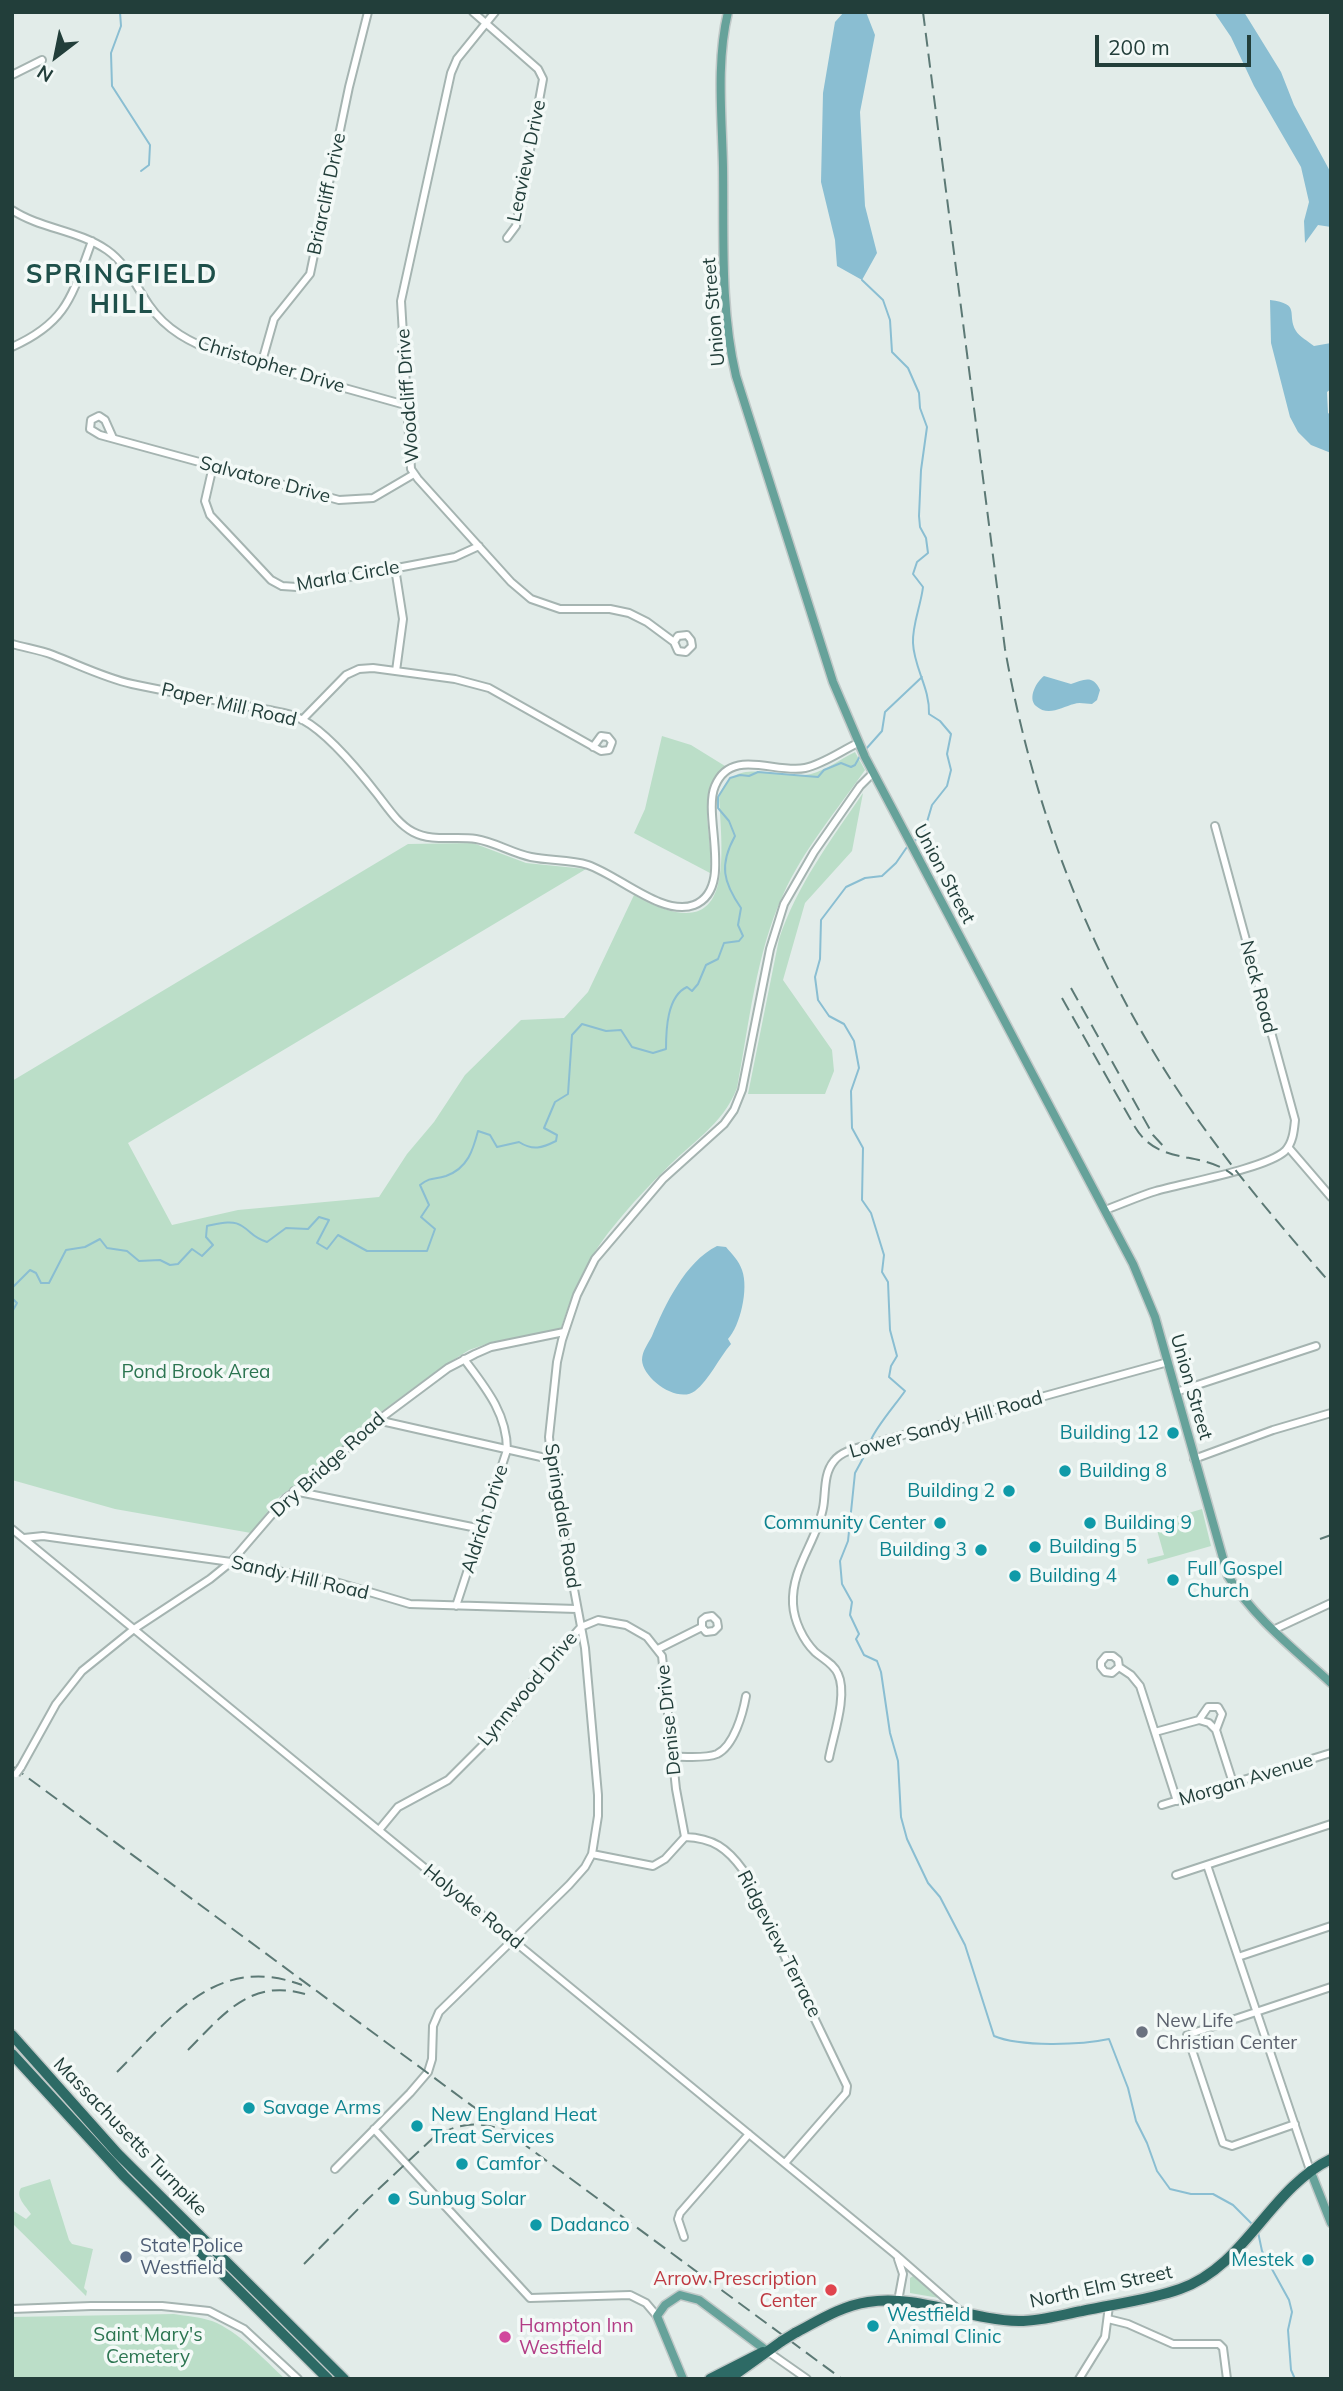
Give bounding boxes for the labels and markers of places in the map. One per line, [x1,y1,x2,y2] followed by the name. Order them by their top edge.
[1060,1422,1159,1444] place label: Building 12
[1165,1425,1181,1441] marker: Building 12
[1079,1460,1167,1482] place label: Building 8
[1057,1463,1073,1479] marker: Building 8
[907,1480,995,1502] place label: Building 2
[1001,1483,1017,1499] marker: Building 2
[763,1512,926,1534] place label: Community Center
[1104,1512,1192,1534] place label: Building 9
[932,1515,948,1531] marker: Community Center
[1082,1515,1098,1531] marker: Building 9
[1049,1536,1137,1558] place label: Building 5
[879,1539,967,1561] place label: Building 3
[1027,1539,1043,1555] marker: Building 5
[973,1542,989,1558] marker: Building 3
[1187,1558,1283,1602] place label: Full Gospel Church
[1029,1565,1117,1587] place label: Building 4
[1007,1568,1023,1584] marker: Building 4
[1165,1572,1181,1588] marker: Full Gospel Church
[1156,2010,1297,2054] place label: New Life Christian Center
[1134,2024,1150,2040] marker: New Life Christian Center
[263,2097,381,2119] place label: Savage Arms
[241,2100,257,2116] marker: Savage Arms
[431,2104,597,2148] place label: New England Heat Treat Services
[409,2118,425,2134] marker: New England Heat Treat Services
[476,2153,541,2175] place label: Camfor
[454,2156,470,2172] marker: Camfor
[408,2188,526,2210] place label: Sunbug Solar
[386,2191,402,2207] marker: Sunbug Solar
[550,2214,630,2236] place label: Dadanco
[528,2217,544,2233] marker: Dadanco
[140,2235,243,2279] place label: State Police Westfield
[118,2249,134,2265] marker: State Police Westfield
[1231,2249,1294,2271] place label: Mestek
[1300,2252,1316,2268] marker: Mestek
[653,2268,817,2312] place label: Arrow Prescription Center
[823,2282,839,2298] marker: Arrow Prescription Center
[887,2304,1001,2348] place label: Westfield Animal Clinic
[519,2315,634,2359] place label: Hampton Inn Westfield
[865,2318,881,2334] marker: Westfield Animal Clinic
[497,2329,513,2345] marker: Hampton Inn Westfield

